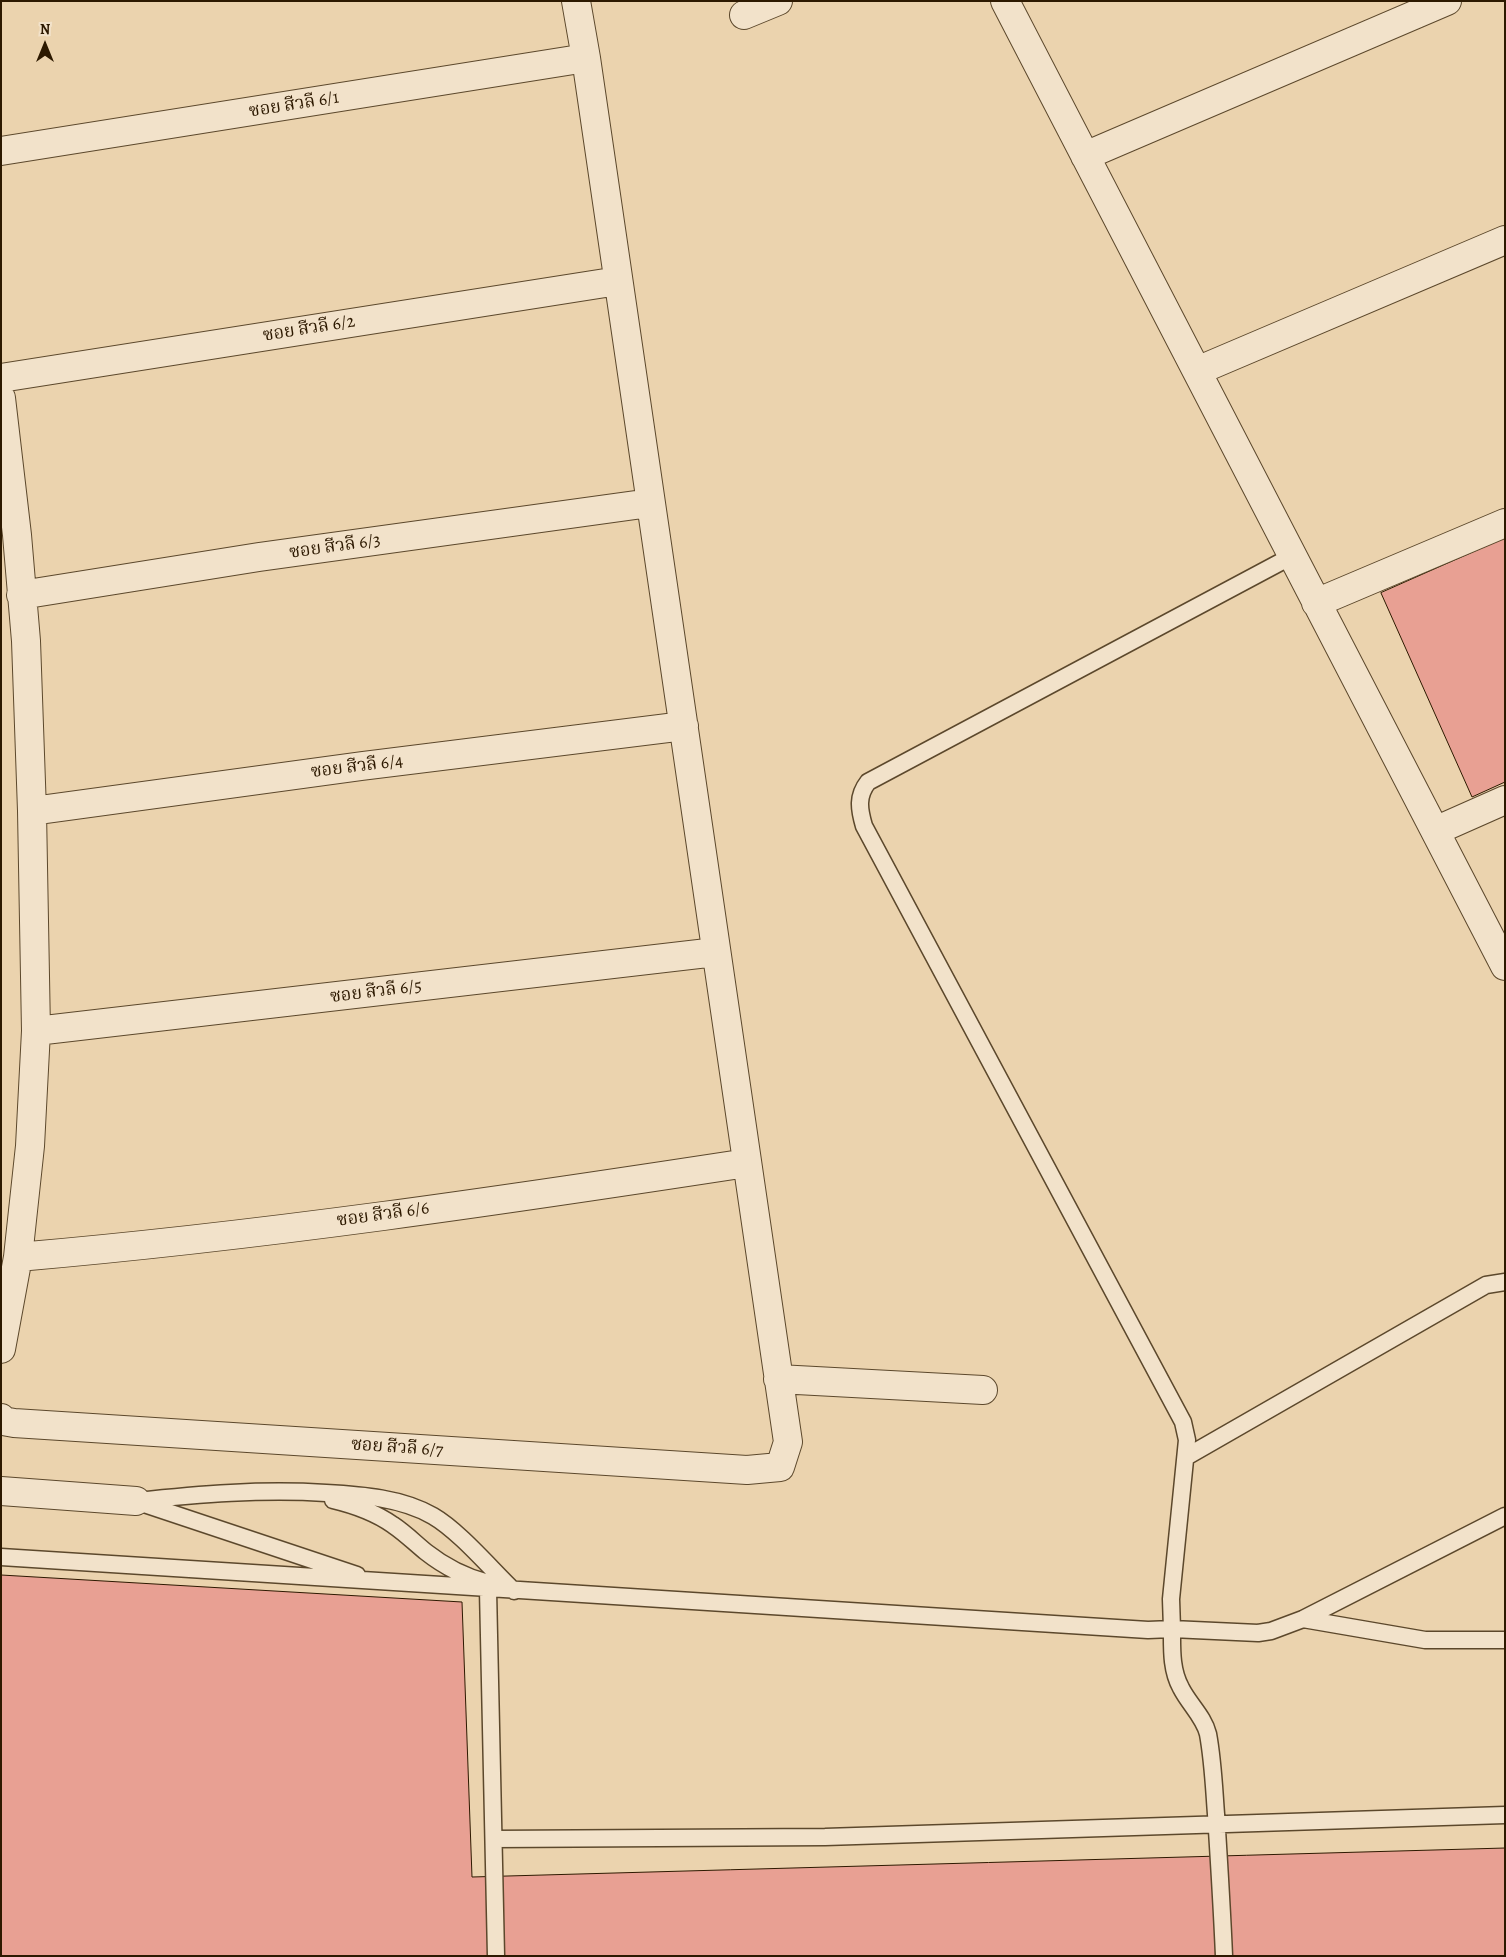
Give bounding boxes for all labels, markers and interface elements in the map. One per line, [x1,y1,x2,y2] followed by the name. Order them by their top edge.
[20,20,70,70] north arrow
[40,20,50,39] text: N
[247,87,341,123] street label: ซอย สีวลี 6/1
[261,311,357,347] street label: ซอย สีวลี 6/2
[288,530,382,564] street label: ซอย สีวลี 6/3
[310,751,404,783] street label: ซอย สีวลี 6/4
[329,976,423,1008] street label: ซอย สีวลี 6/5
[335,1198,431,1232] street label: ซอย สีวลี 6/6
[350,1434,444,1462] street label: ซอย สีวลี 6/7

